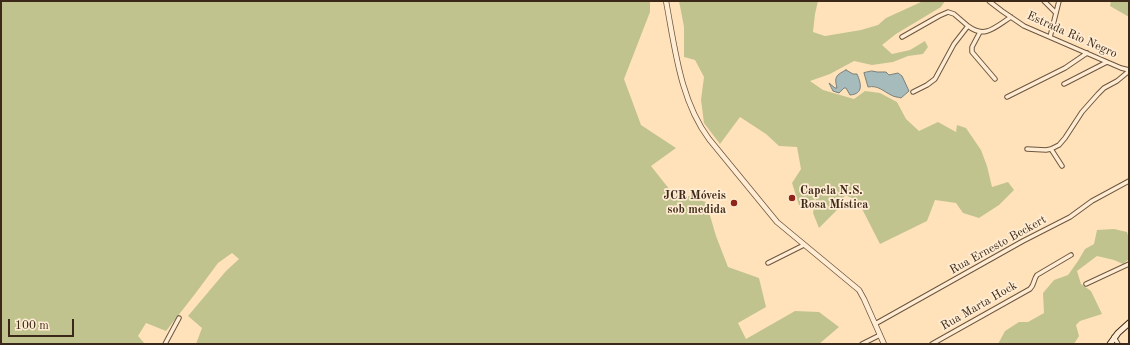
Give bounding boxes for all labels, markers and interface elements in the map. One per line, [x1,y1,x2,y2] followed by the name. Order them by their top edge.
[1025,9,1119,61] street label: Estrada Rio Negro
[800,184,868,212] place label: Capela N.S. Rosa Mística
[663,189,726,217] place label: JCR Móveis sob medida
[787,193,797,203] marker: Capela N.S. Rosa Mística
[729,198,739,208] marker: JCR Móveis sob medida
[947,212,1049,278] street label: Rua Ernesto Beckert
[938,278,1020,334] street label: Rua Marta Hock
[10,311,76,337] scale bar
[15,320,49,332] text: 100 m

